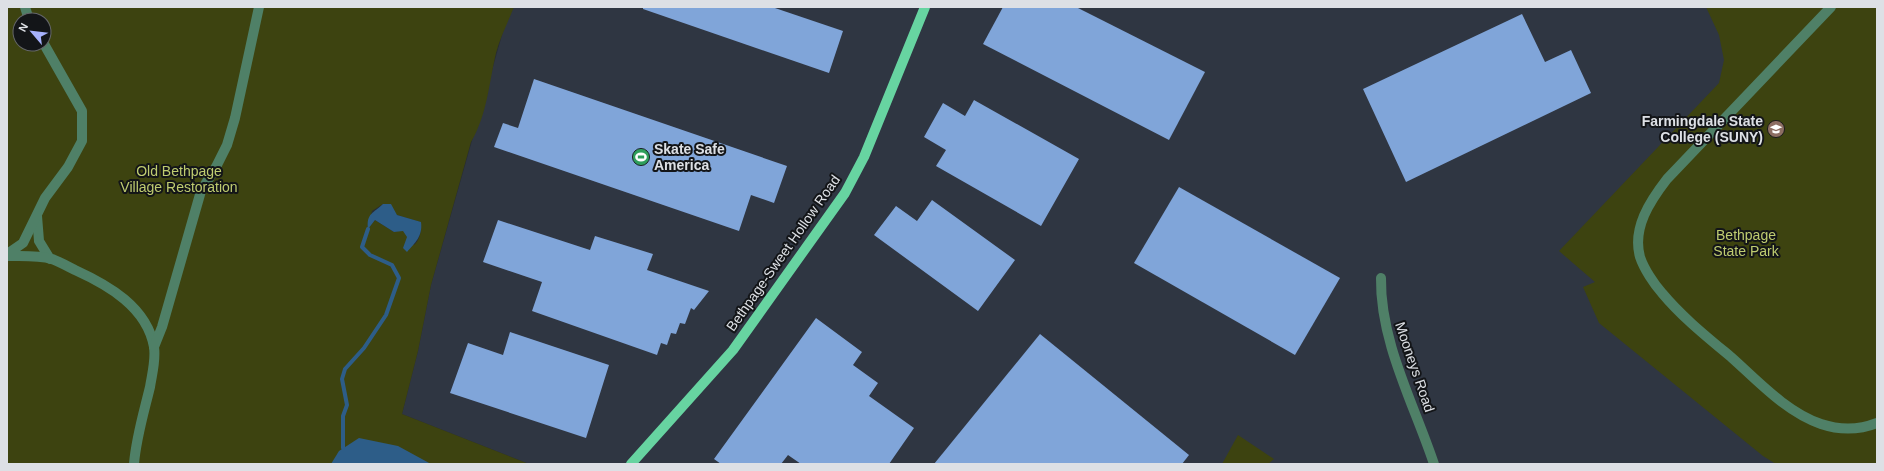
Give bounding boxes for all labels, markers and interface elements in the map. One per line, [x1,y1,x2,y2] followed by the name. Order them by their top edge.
[12,12,52,52] north arrow
[16,21,30,34] text: N
[1642,113,1763,145] place label: Farmingdale State College (SUNY)
[1766,119,1786,139] school or university icon: Farmingdale State College (SUNY)
[654,141,725,173] place label: Skate Safe America
[631,147,651,167] sports icon: Skate Safe America
[120,163,238,195] park label: Old Bethpage Village Restoration
[723,172,843,334] street label: Bethpage-Sweet Hollow Road
[1713,227,1780,259] park label: Bethpage State Park
[1392,320,1438,414] street label: Mooneys Road

